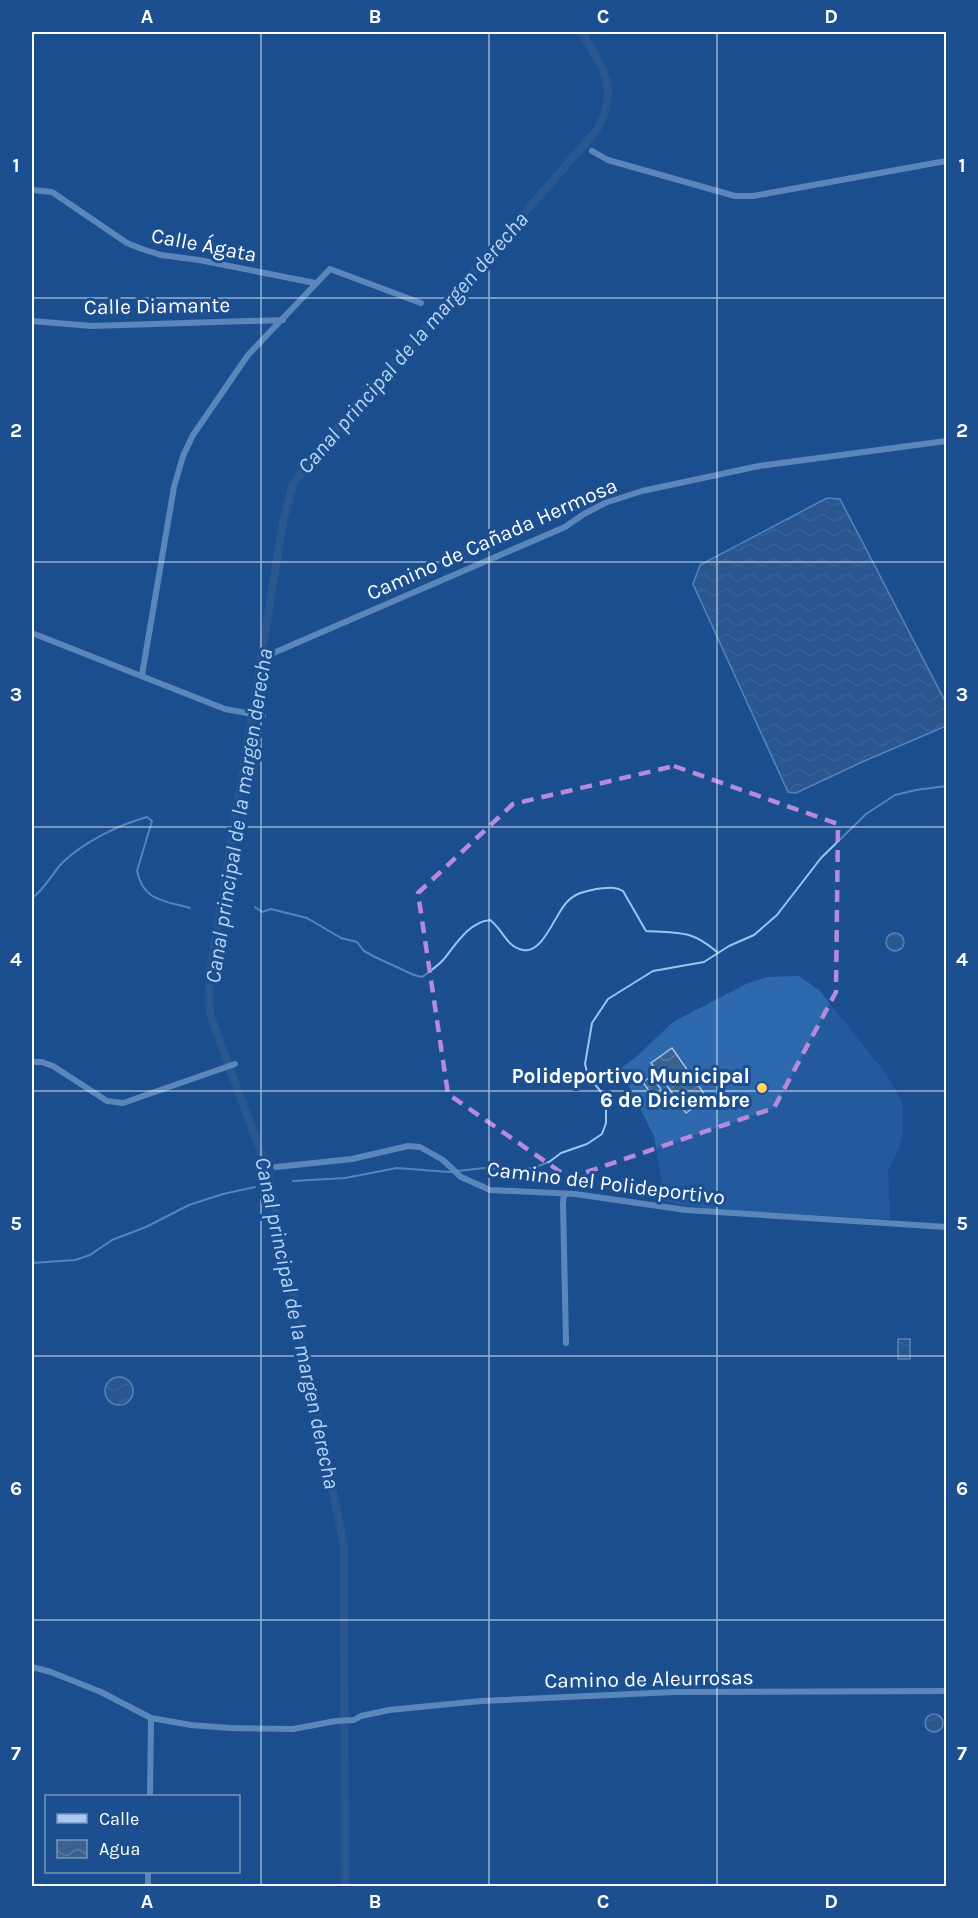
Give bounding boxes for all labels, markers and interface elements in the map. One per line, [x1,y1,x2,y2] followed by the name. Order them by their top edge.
[141,5,154,28] text: A
[369,5,381,28] text: B
[597,5,609,28] text: C
[824,5,838,28] text: D
[12,154,20,177] text: 1
[958,154,966,177] text: 1
[292,207,534,479] water label: Canal principal de la margen derecha
[149,223,259,267] street label: Calle Ágata
[84,293,230,319] street label: Calle Diamante
[10,419,22,442] text: 2
[956,419,968,442] text: 2
[363,473,621,605] street label: Camino de Cañada Hermosa
[200,647,278,985] water label: Canal principal de la margen derecha
[10,683,22,706] text: 3
[956,683,968,706] text: 3
[10,948,22,971] text: 4
[956,948,968,971] text: 4
[511,1064,750,1112] place label: Polideportivo Municipal 6 de Diciembre
[755,1081,769,1095] marker: Polideportivo Municipal 6 de Diciembre
[249,1155,345,1491] water label: Canal principal de la margen derecha
[486,1156,726,1210] street label: Camino del Polideportivo
[10,1212,22,1235] text: 5
[956,1212,968,1235] text: 5
[10,1477,22,1500] text: 6
[956,1477,968,1500] text: 6
[544,1665,754,1693] street label: Camino de Aleurrosas
[11,1742,21,1765] text: 7
[957,1742,967,1765] text: 7
[45,1795,240,1873] legend
[99,1808,139,1830] text: Calle
[99,1838,140,1860] text: Agua
[141,1890,154,1913] text: A
[369,1890,381,1913] text: B
[597,1890,609,1913] text: C
[824,1890,838,1913] text: D

